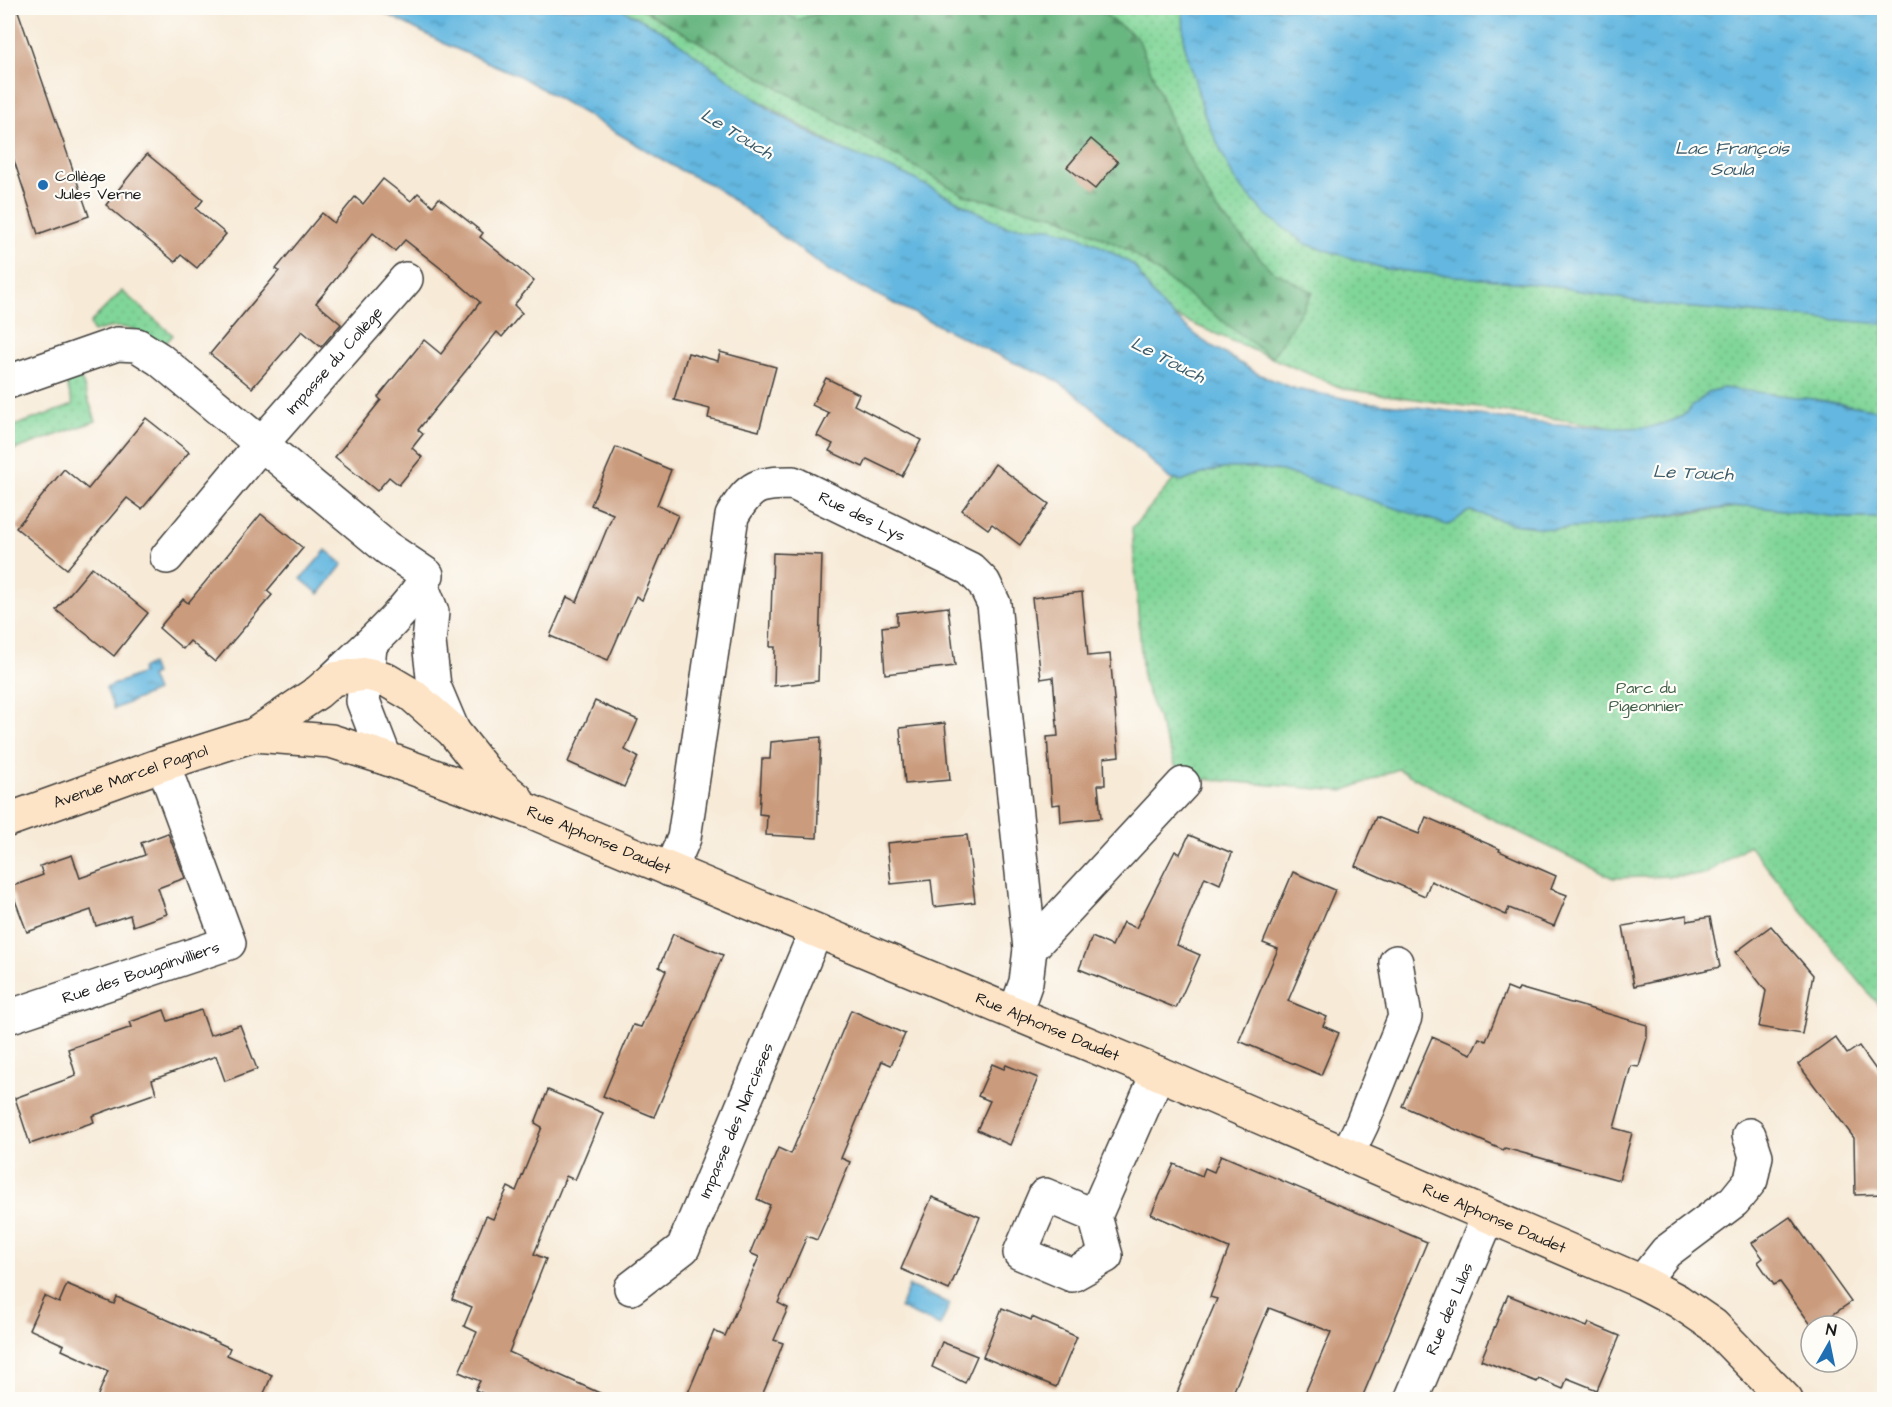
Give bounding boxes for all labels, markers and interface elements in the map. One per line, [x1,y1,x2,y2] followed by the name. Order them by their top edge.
[696,103,779,166] water label: Le Touch
[1675,136,1790,182] water label: Lac François Soula
[55,165,142,205] place label: Collège Jules Verne
[36,178,50,192] marker: Collège Jules Verne
[281,302,388,419] street label: Impasse du Collège
[1127,331,1210,390] water label: Le Touch
[1652,459,1735,487] water label: Le Touch
[815,486,909,547] street label: Rue des Lys
[1609,677,1683,718] park label: Parc du Pigeonnier
[50,739,211,814] street label: Avenue Marcel Pagnol
[524,800,675,880] street label: Rue Alphonse Daudet
[59,936,222,1009] street label: Rue des Bougainvilliers
[972,987,1123,1067] street label: Rue Alphonse Daudet
[694,1039,779,1201] street label: Impasse des Narcisses
[1419,1178,1570,1259] street label: Rue Alphonse Daudet
[1420,1259,1479,1358] street label: Rue des Lilas
[1799,1314,1859,1374] north arrow
[1825,1319,1838,1342] text: N

